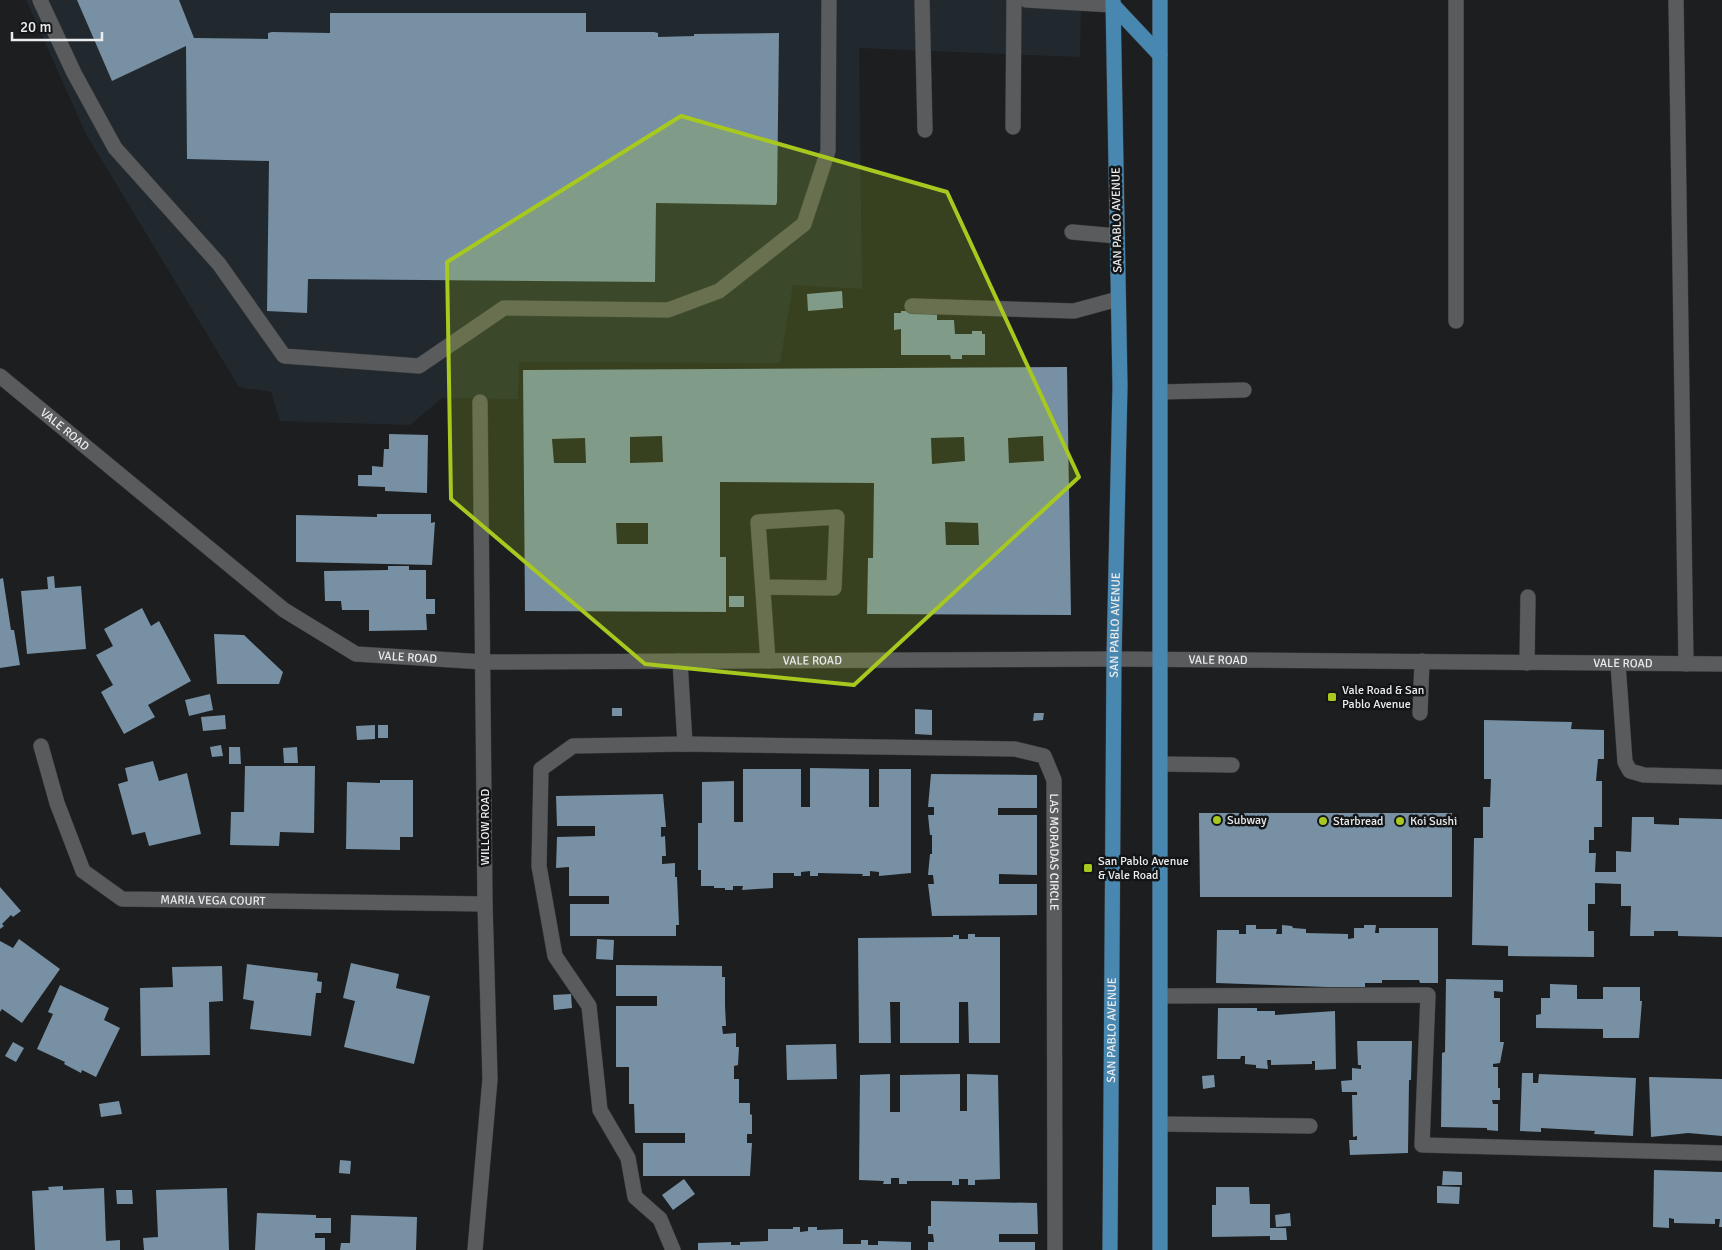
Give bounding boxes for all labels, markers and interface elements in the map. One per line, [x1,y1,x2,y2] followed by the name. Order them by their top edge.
[12,10,102,42] scale bar
[20,18,51,36] text: 20 m
[1109,167,1125,273] street label: SAN PABLO AVENUE
[37,405,93,454] street label: VALE ROAD
[1106,572,1123,678] street label: SAN PABLO AVENUE
[378,648,438,667] street label: VALE ROAD
[1188,652,1248,668] street label: VALE ROAD
[783,653,842,668] street label: VALE ROAD
[1593,655,1653,671] street label: VALE ROAD
[1342,683,1424,712] place label: Vale Road & San Pablo Avenue
[1326,691,1338,703] marker: Vale Road & San Pablo Avenue
[478,789,493,865] street label: WILLOW ROAD
[1047,793,1062,911] street label: LAS MORADAS CIRCLE
[1227,813,1267,828] place label: Subway
[1211,814,1223,826] marker: Subway
[1333,814,1383,829] place label: Starbread
[1410,814,1457,829] place label: Koi Sushi
[1317,815,1329,827] marker: Starbread
[1394,815,1406,827] marker: Koi Sushi
[1098,854,1189,883] place label: San Pablo Avenue & Vale Road
[1082,862,1094,874] marker: San Pablo Avenue & Vale Road
[160,892,266,908] street label: MARIA VEGA COURT
[1104,977,1119,1083] street label: SAN PABLO AVENUE

